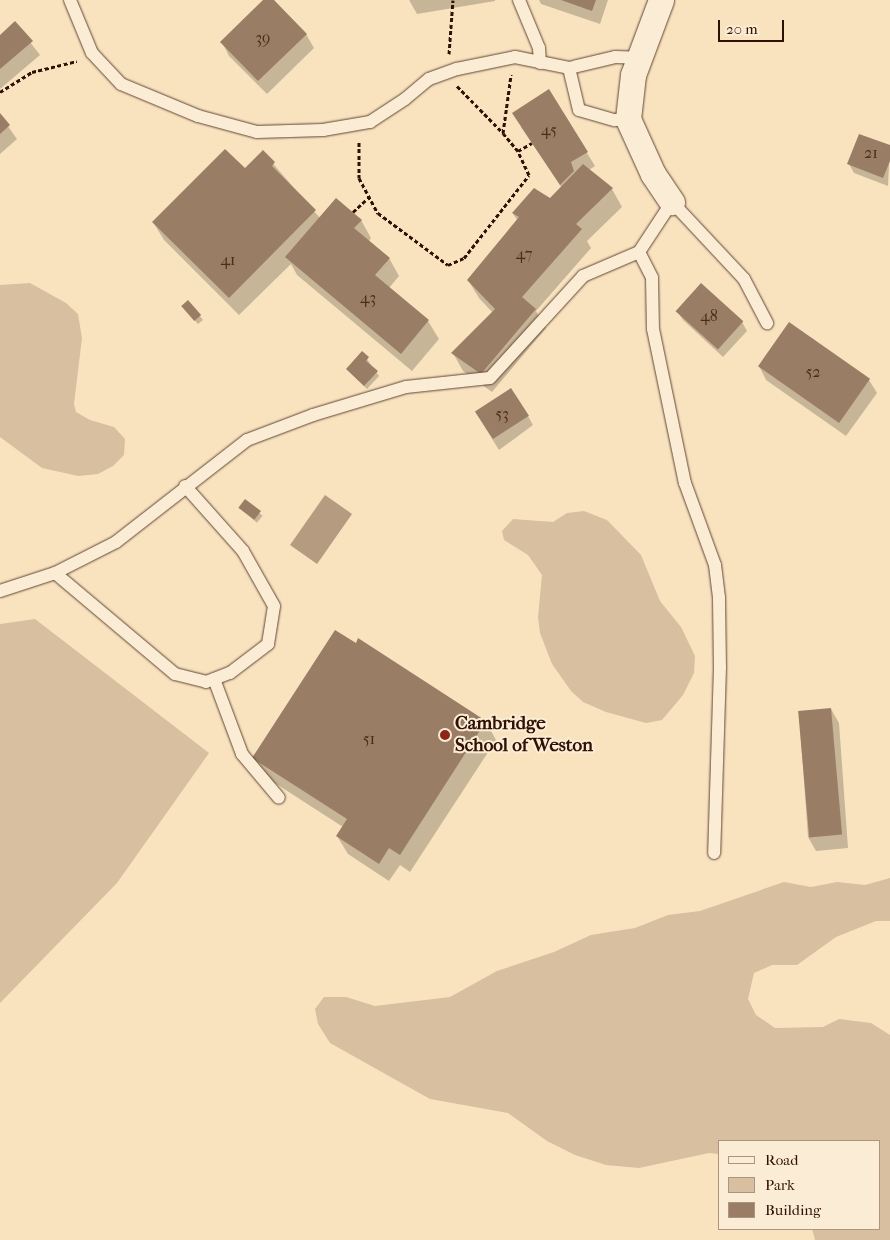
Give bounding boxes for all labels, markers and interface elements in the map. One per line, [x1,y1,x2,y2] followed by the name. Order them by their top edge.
[720,10,786,42] scale bar
[726,20,758,38] text: 20 m
[256,28,270,48] house number: 39
[541,120,557,140] house number: 45
[864,143,878,163] house number: 21
[516,244,532,264] house number: 47
[220,250,236,270] house number: 41
[360,288,376,308] house number: 43
[700,306,718,326] house number: 48
[805,362,821,382] house number: 52
[495,404,509,424] house number: 53
[455,713,593,757] place label: Cambridge School of Weston
[363,729,375,749] house number: 51
[439,729,451,741] marker: Cambridge School of Weston
[718,1140,880,1230] legend
[765,1151,798,1169] text: Road
[765,1176,795,1194] text: Park
[765,1201,821,1219] text: Building

